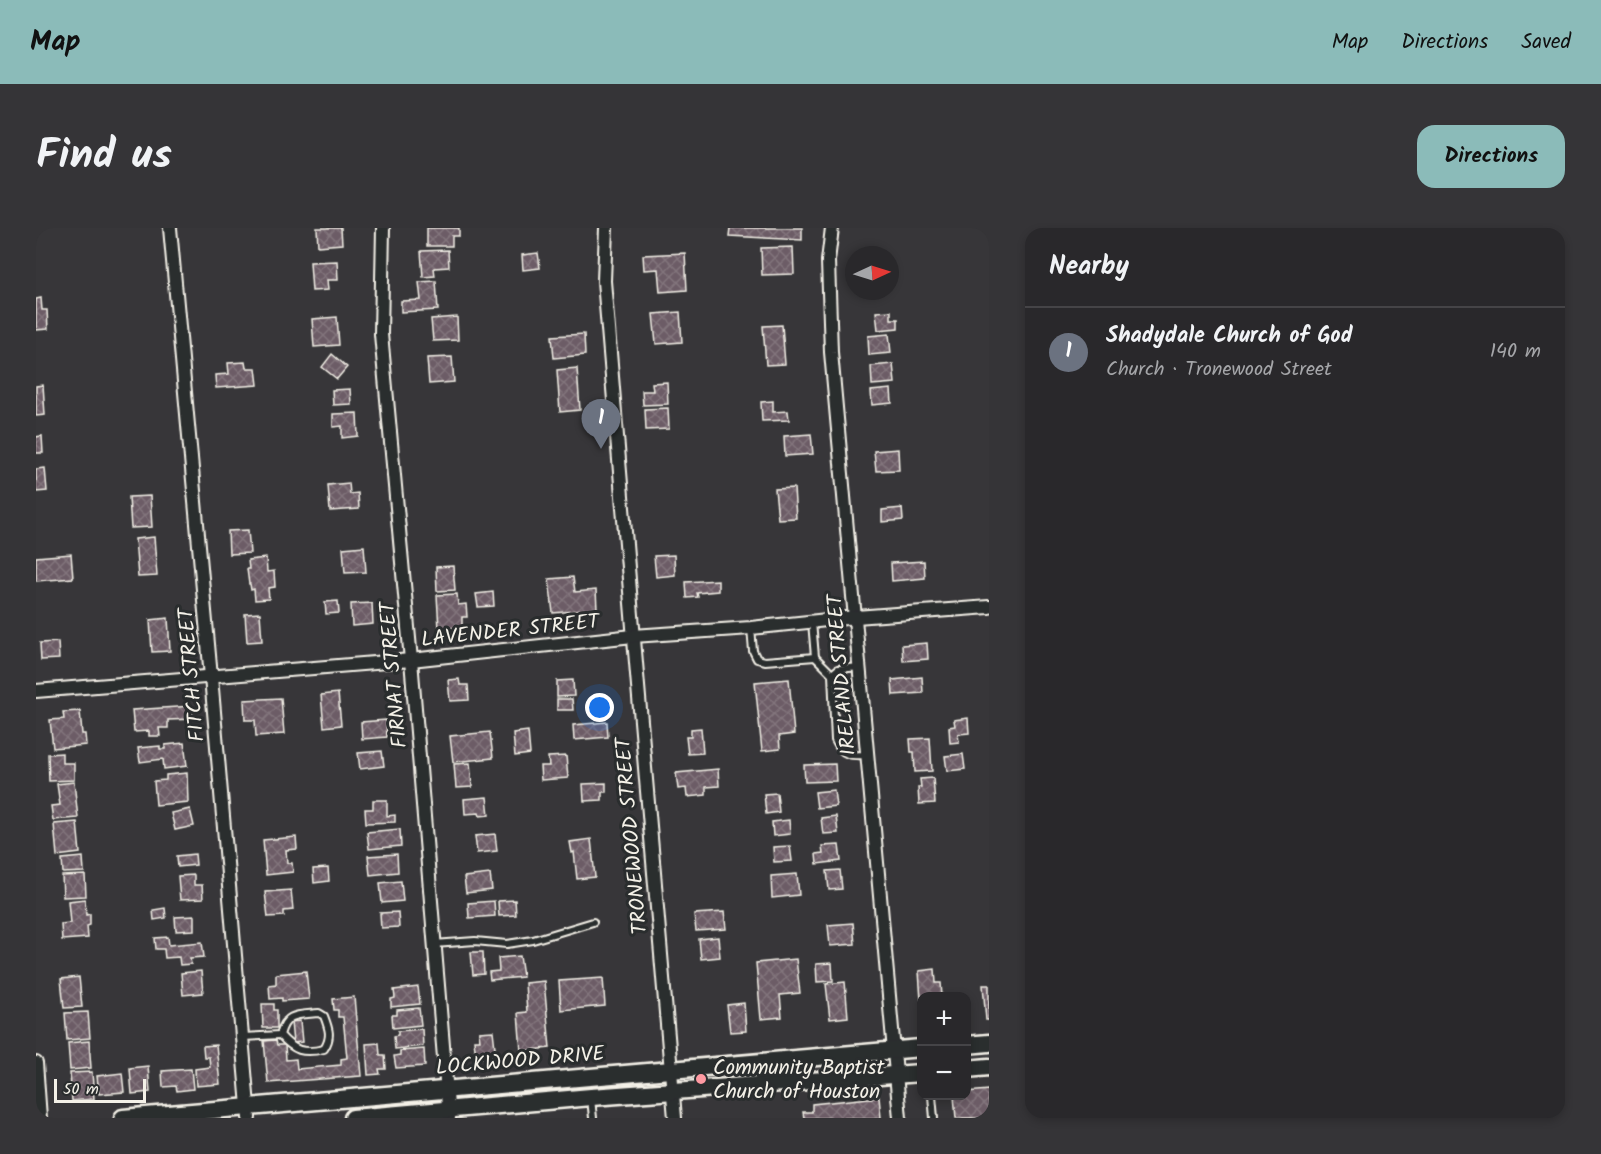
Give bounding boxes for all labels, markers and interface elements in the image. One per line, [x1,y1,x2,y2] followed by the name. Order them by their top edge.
[30,20,81,65] text: Map
[1332,26,1368,59] text: Map
[1401,26,1488,59] text: Directions
[1521,26,1571,59] text: Saved
[36,123,172,190] text: Find us
[1417,125,1565,188] button: Directions
[845,246,899,300] north arrow
[1049,246,1129,288] text: Nearby
[1106,319,1353,354] text: Shadydale Church of God
[1065,336,1072,368] text: 1
[1490,336,1541,368] text: 140 m
[1106,354,1332,386] text: Church · Tronewood Street
[582,400,620,449] pin: 1
[819,591,866,757] street label: IRELAND STREET
[372,599,417,749] street label: FIRNAT STREET
[170,605,215,743] street label: FITCH STREET
[419,606,603,657] street label: LAVENDER STREET
[585,693,614,722] your location
[607,734,658,936] street label: TRONEWOOD STREET
[917,992,971,1100] map controls
[917,992,971,1046] button: +
[434,1038,607,1085] street label: LOCKWOOD DRIVE
[917,1046,971,1100] button: −
[713,1052,886,1109] place label: Community Baptist Church of Houston
[694,1072,708,1086] marker: Community Baptist Church of Houston
[54,1076,146,1104] scale bar
[63,1077,99,1102] text: 50 m

